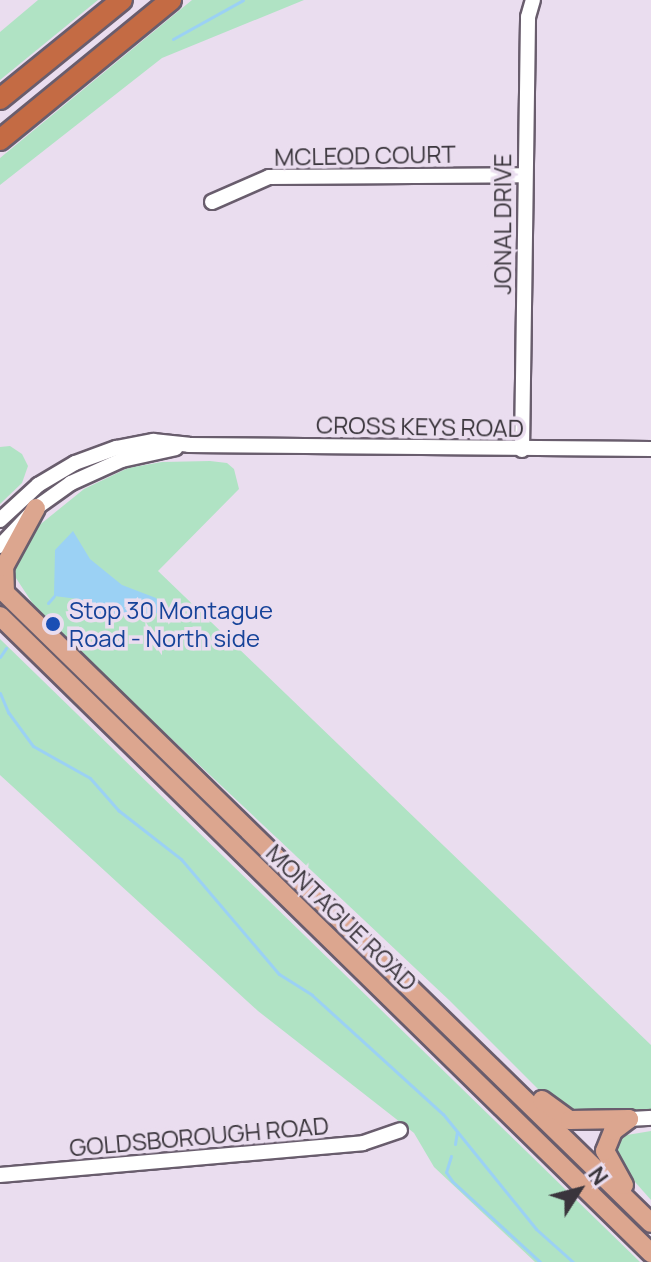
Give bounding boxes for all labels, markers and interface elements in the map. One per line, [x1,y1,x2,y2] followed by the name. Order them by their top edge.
[274,139,456,171] street label: MCLEOD COURT
[488,153,516,295] street label: JONAL DRIVE
[316,410,524,442] street label: CROSS KEYS ROAD
[69,596,273,652] place label: Stop 30 Montague Road - North side
[44,615,62,633] marker: Stop 30 Montague Road - North side
[261,838,423,996] street label: MONTAGUE ROAD
[68,1110,330,1162] street label: GOLDSBOROUGH ROAD
[539,1150,619,1230] north arrow
[582,1161,615,1191] text: N

